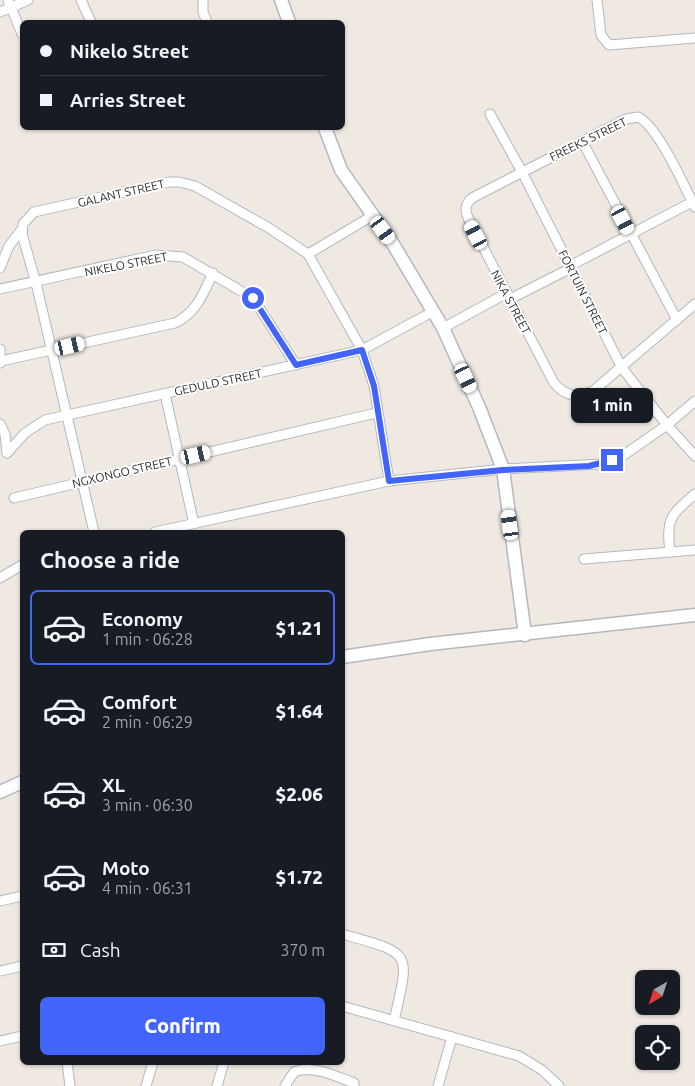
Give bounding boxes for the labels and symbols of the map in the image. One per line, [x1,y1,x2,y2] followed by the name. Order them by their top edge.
[547,115,629,163] street label: FREEKS STREET
[76,177,166,209] street label: GALANT STREET
[609,203,636,237] car
[368,213,397,247] car
[462,218,489,252] car
[556,248,610,337] street label: FORTUIN STREET
[84,250,169,278] street label: NIKELO STREET
[489,268,533,336] street label: NIKA STREET
[242,287,264,309] route start
[53,335,86,357] car
[452,361,479,395] car
[173,366,263,398] street label: GEDULD STREET
[571,388,653,422] callout: 1 min
[179,444,212,466] car
[601,449,623,471] route end
[71,454,174,490] street label: NGXONGO STREET
[500,509,519,541] car
[635,970,680,1015] north arrow

